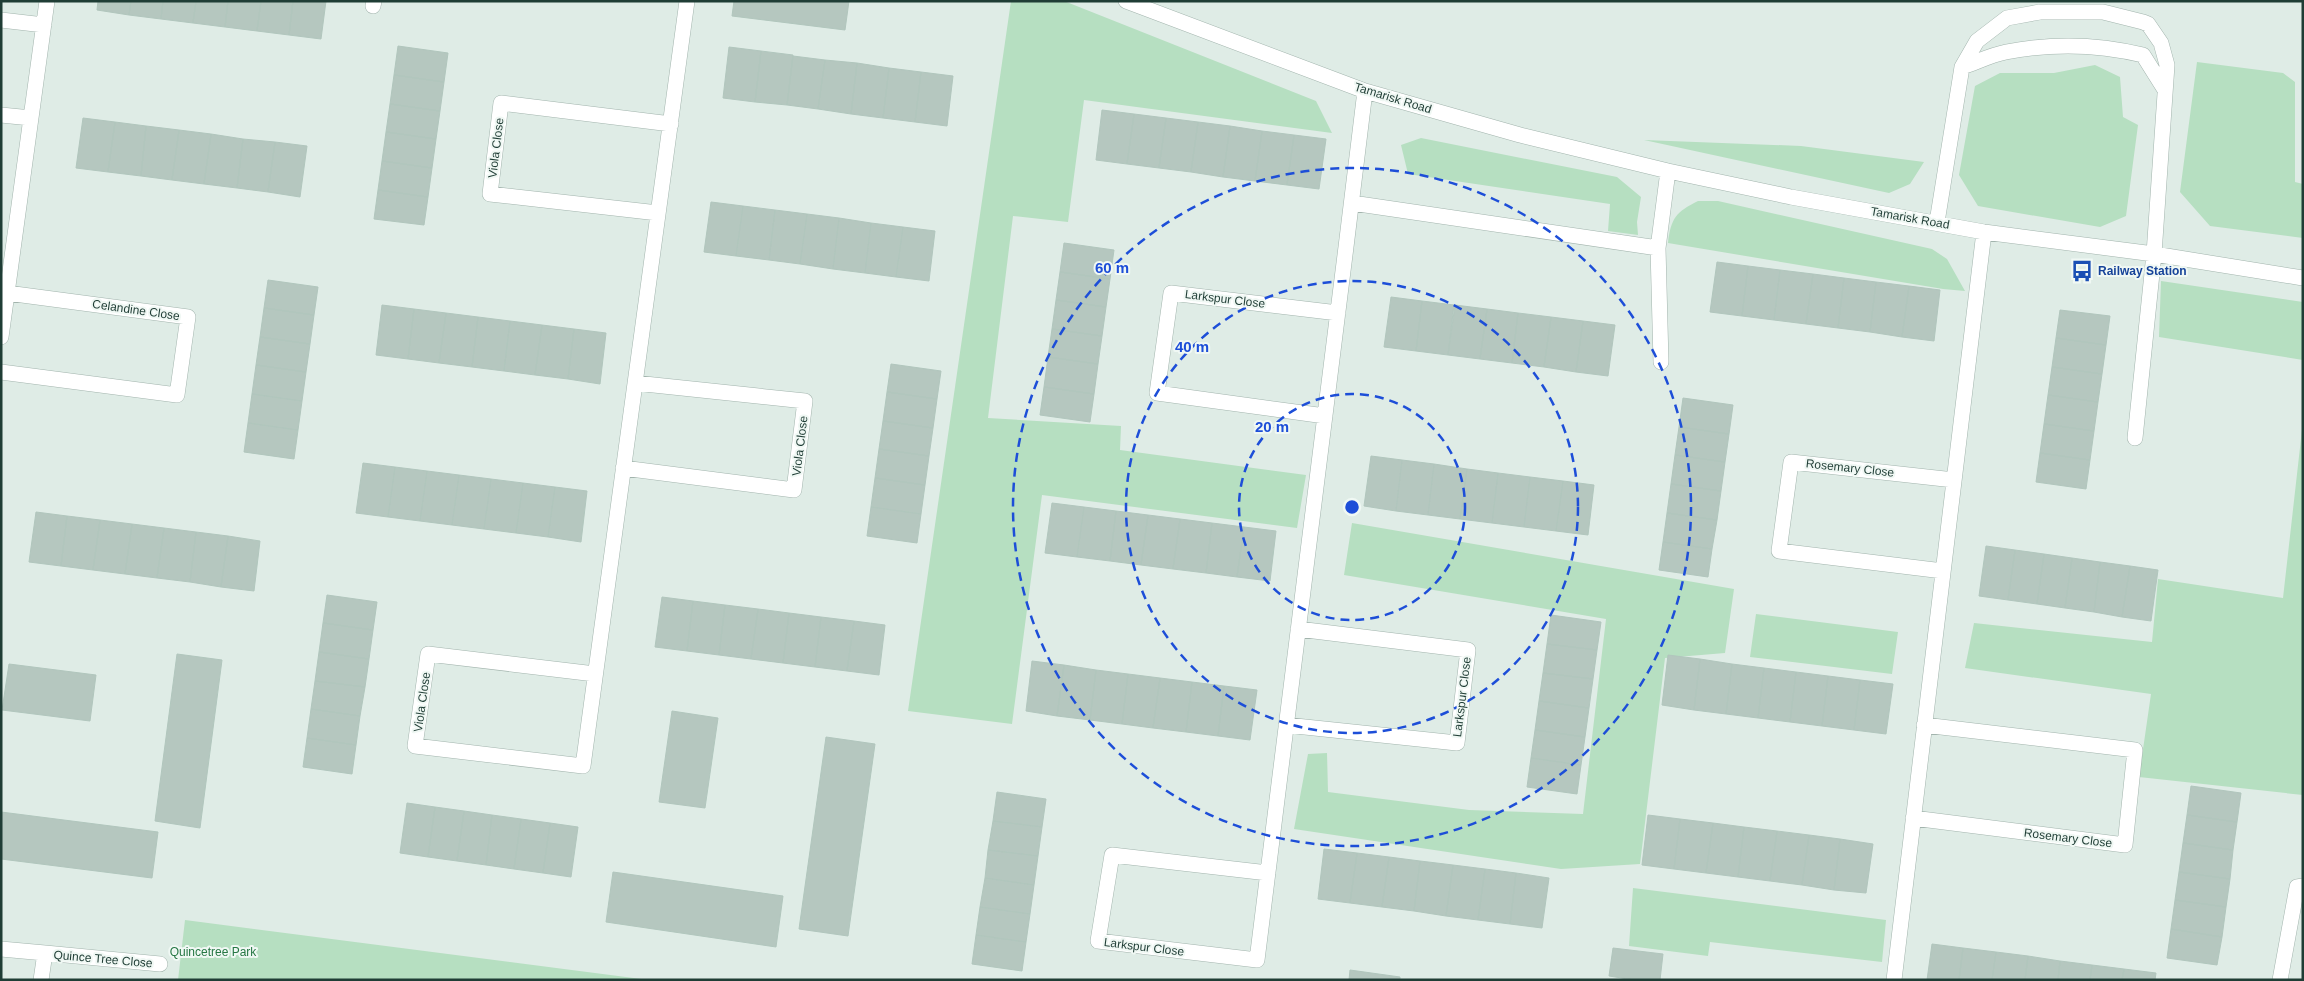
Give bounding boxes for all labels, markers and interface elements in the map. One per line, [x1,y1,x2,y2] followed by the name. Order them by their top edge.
[1353,80,1433,116] street label: Tamarisk Road
[485,117,507,179] street label: Viola Close
[1869,204,1951,232] street label: Tamarisk Road
[2069,258,2095,284] bus stop icon: Railway Station
[1095,259,1129,276] text: 60 m
[2098,264,2187,278] place label: Railway Station
[1184,287,1266,311] street label: Larkspur Close
[91,297,181,323] street label: Celandine Close
[1175,338,1209,355] text: 40 m
[789,415,811,477] street label: Viola Close
[1255,418,1289,435] text: 20 m
[1805,456,1895,480] street label: Rosemary Close
[1343,498,1361,516] centre of rings
[1450,656,1474,738] street label: Larkspur Close
[411,671,433,733] street label: Viola Close
[2023,826,2113,850] street label: Rosemary Close
[1103,935,1185,959] street label: Larkspur Close
[170,945,257,959] park label: Quincetree Park
[53,948,153,970] street label: Quince Tree Close

